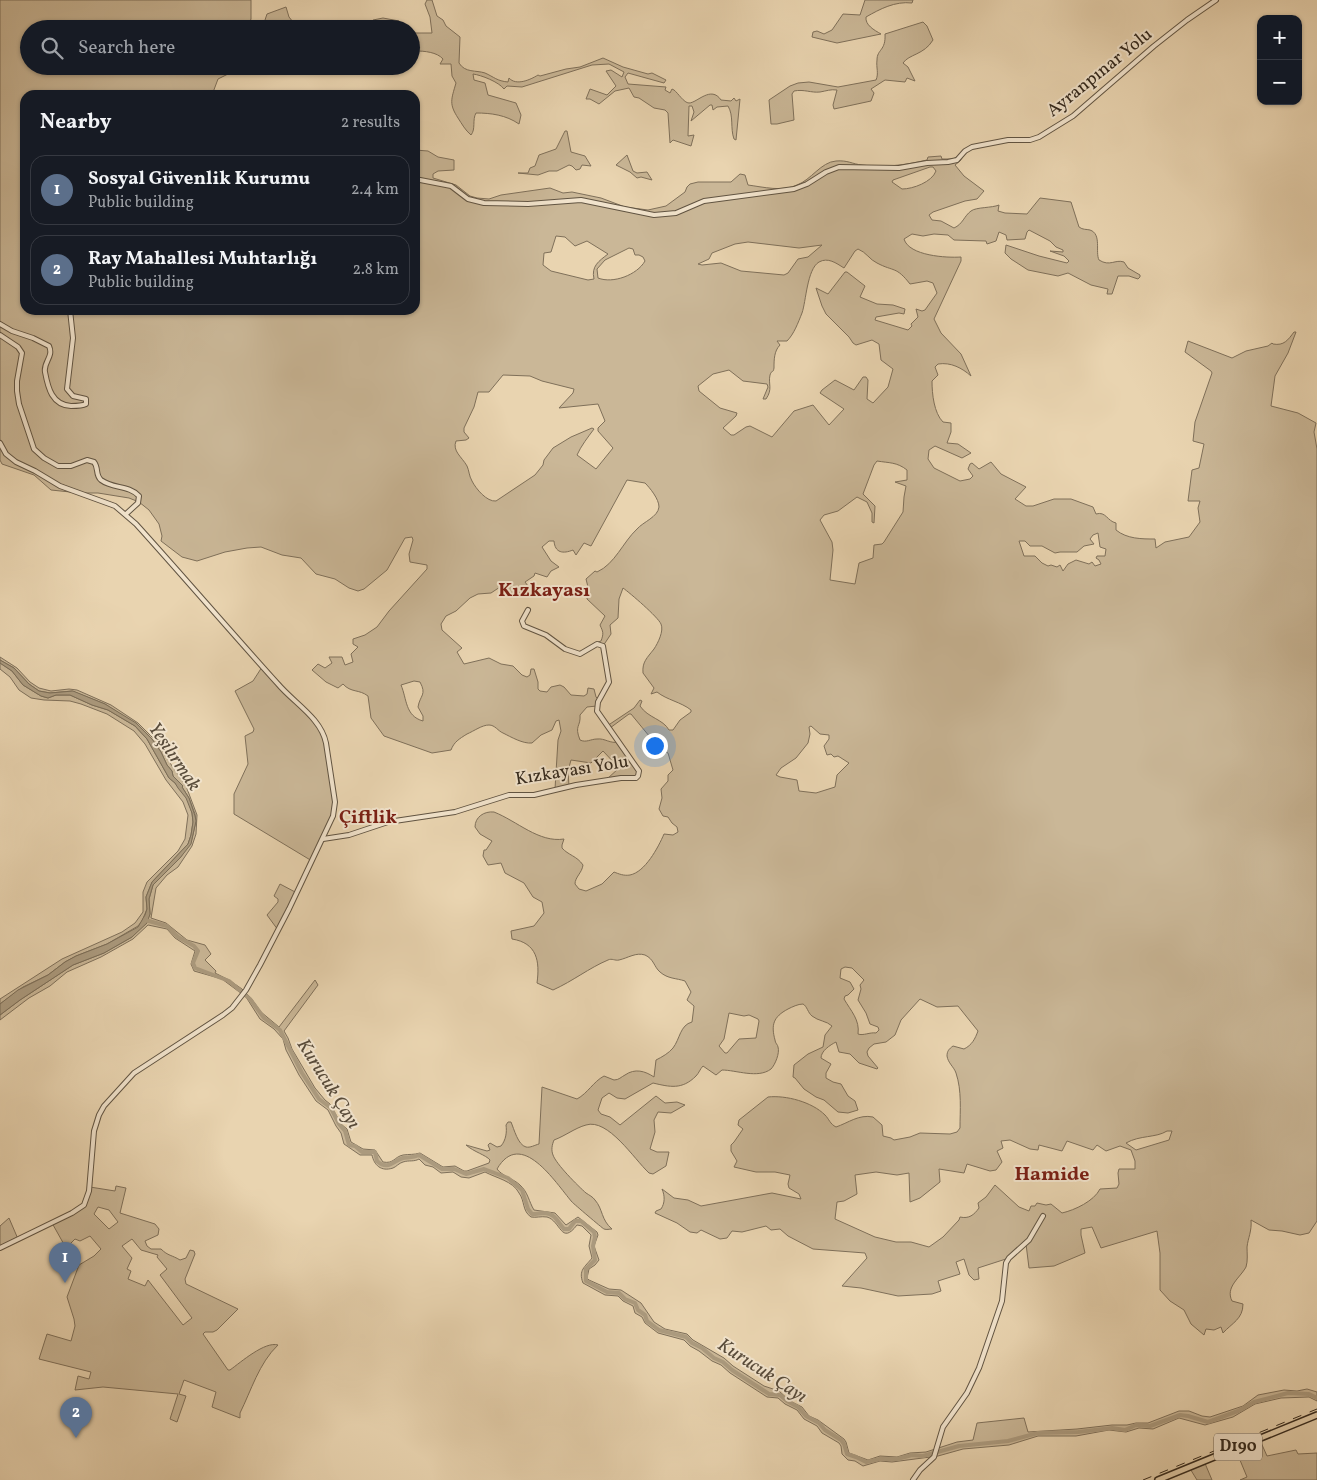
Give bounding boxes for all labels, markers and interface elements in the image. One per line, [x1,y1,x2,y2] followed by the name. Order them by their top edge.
[1257,15,1302,105] map controls
[1257,15,1302,60] button: +
[20,20,420,75] search box
[1042,23,1158,123] street label: Ayranpınar Yolu
[38,34,66,62] icon: search
[78,35,175,61] text: Search here
[1257,60,1302,105] button: −
[40,108,111,137] text: Nearby
[341,112,400,134] text: 2 results
[88,166,310,192] text: Sosyal Güvenlik Kurumu
[54,179,60,201] text: 1
[351,179,399,201] text: 2.4 km
[88,192,194,214] text: Public building
[88,246,317,272] text: Ray Mahallesi Muhtarlığı
[53,259,61,281] text: 2
[352,259,399,281] text: 2.8 km
[88,272,194,294] text: Public building
[498,577,590,605] district label: Kızkayası
[141,717,207,797] water label: Yeşilırmak
[642,733,668,759] your location
[514,750,630,792] street label: Kızkayası Yolu
[339,805,398,831] district label: Çiftlik
[290,1034,366,1134] water label: Kurucuk Çayı
[1015,1161,1090,1189] district label: Hamide
[49,1242,81,1283] pin: 1
[712,1332,812,1410] water label: Kurucuk Çayı
[60,1397,92,1438] pin: 2
[1214,1434,1262,1460] road number: D190

